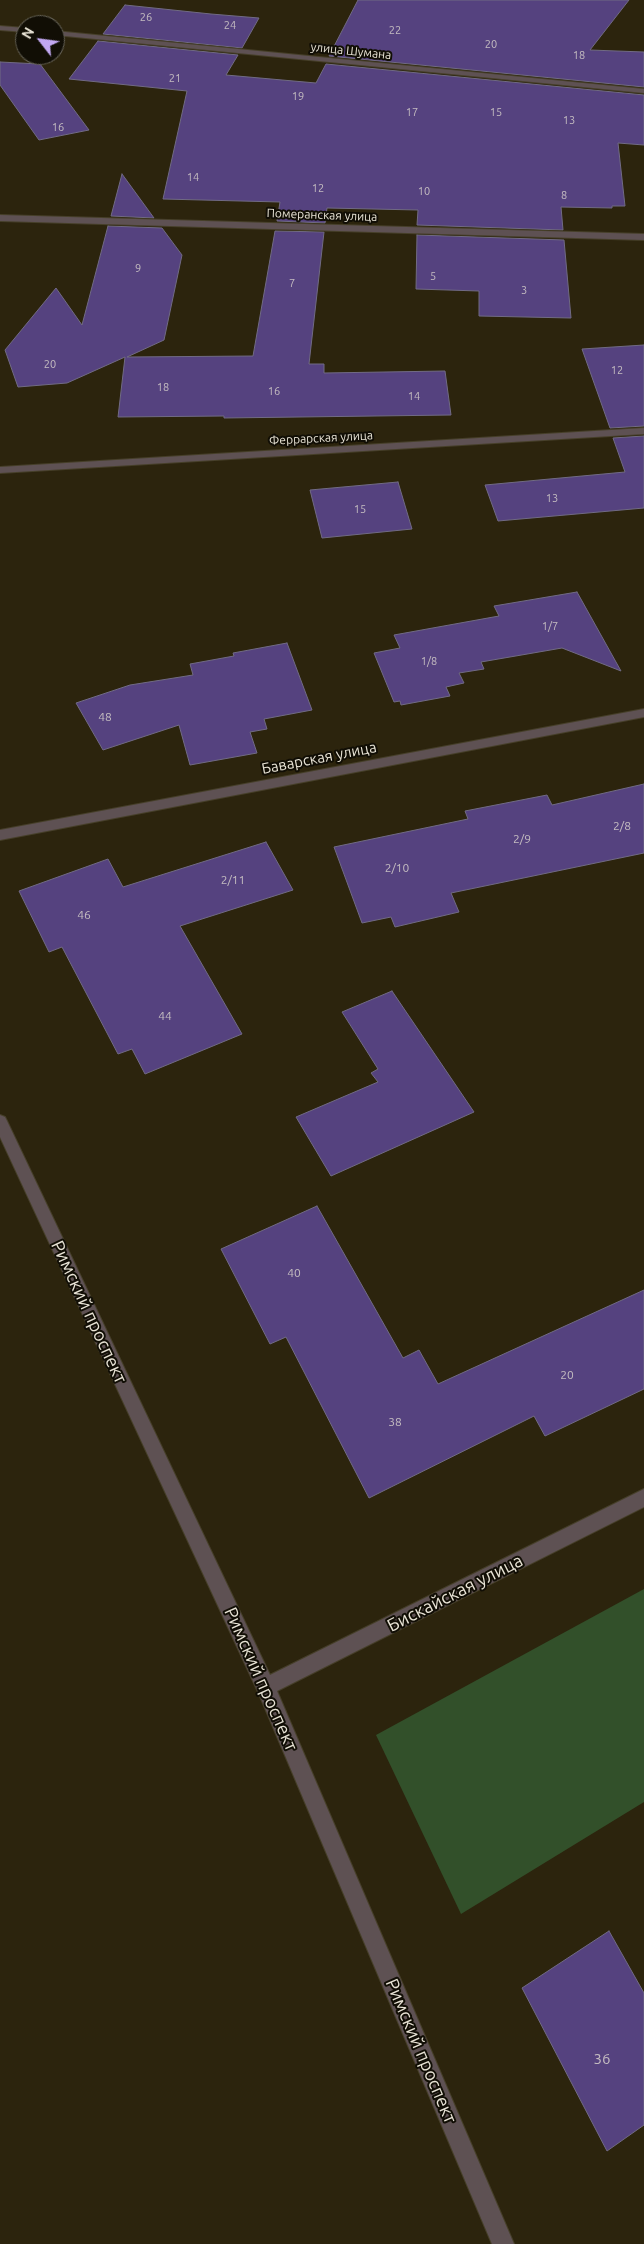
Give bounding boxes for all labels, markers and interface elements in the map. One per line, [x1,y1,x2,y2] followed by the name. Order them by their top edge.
[140,10,152,24] house number: 26
[15,15,65,65] north arrow
[224,18,236,32] house number: 24
[389,23,401,37] house number: 22
[18,24,37,42] text: N
[485,37,497,51] house number: 20
[310,40,392,62] street label: улица Шумана
[573,48,585,62] house number: 18
[169,71,181,85] house number: 21
[292,89,304,103] house number: 19
[406,105,418,119] house number: 17
[490,105,502,119] house number: 15
[563,113,575,127] house number: 13
[52,120,64,134] house number: 16
[187,170,199,184] house number: 14
[312,181,324,195] house number: 12
[418,184,430,198] house number: 10
[561,188,567,202] house number: 8
[266,206,378,224] street label: Померанская улица
[135,261,141,275] house number: 9
[430,269,436,283] house number: 5
[289,276,295,290] house number: 7
[521,283,527,297] house number: 3
[44,357,56,371] house number: 20
[611,363,623,377] house number: 12
[157,380,169,394] house number: 18
[268,384,280,398] house number: 16
[408,389,420,403] house number: 14
[269,428,373,448] street label: Феррарская улица
[546,491,558,505] house number: 13
[354,502,366,516] house number: 15
[542,619,558,633] house number: 1/7
[421,654,437,668] house number: 1/8
[98,710,112,724] house number: 48
[260,738,378,778] street label: Баварская улица
[613,819,631,833] house number: 2/8
[513,832,531,846] house number: 2/9
[385,861,409,875] house number: 2/10
[221,873,245,887] house number: 2/11
[77,908,91,922] house number: 46
[158,1009,172,1023] house number: 44
[46,1237,132,1387] street label: Римский проспект
[287,1266,301,1280] house number: 40
[560,1368,574,1382] house number: 20
[388,1415,402,1429] house number: 38
[384,1550,526,1636] street label: Бискайская улица
[220,1604,302,1754] street label: Римский проспект
[381,1975,461,2127] street label: Римский проспект
[594,2050,610,2068] house number: 36

